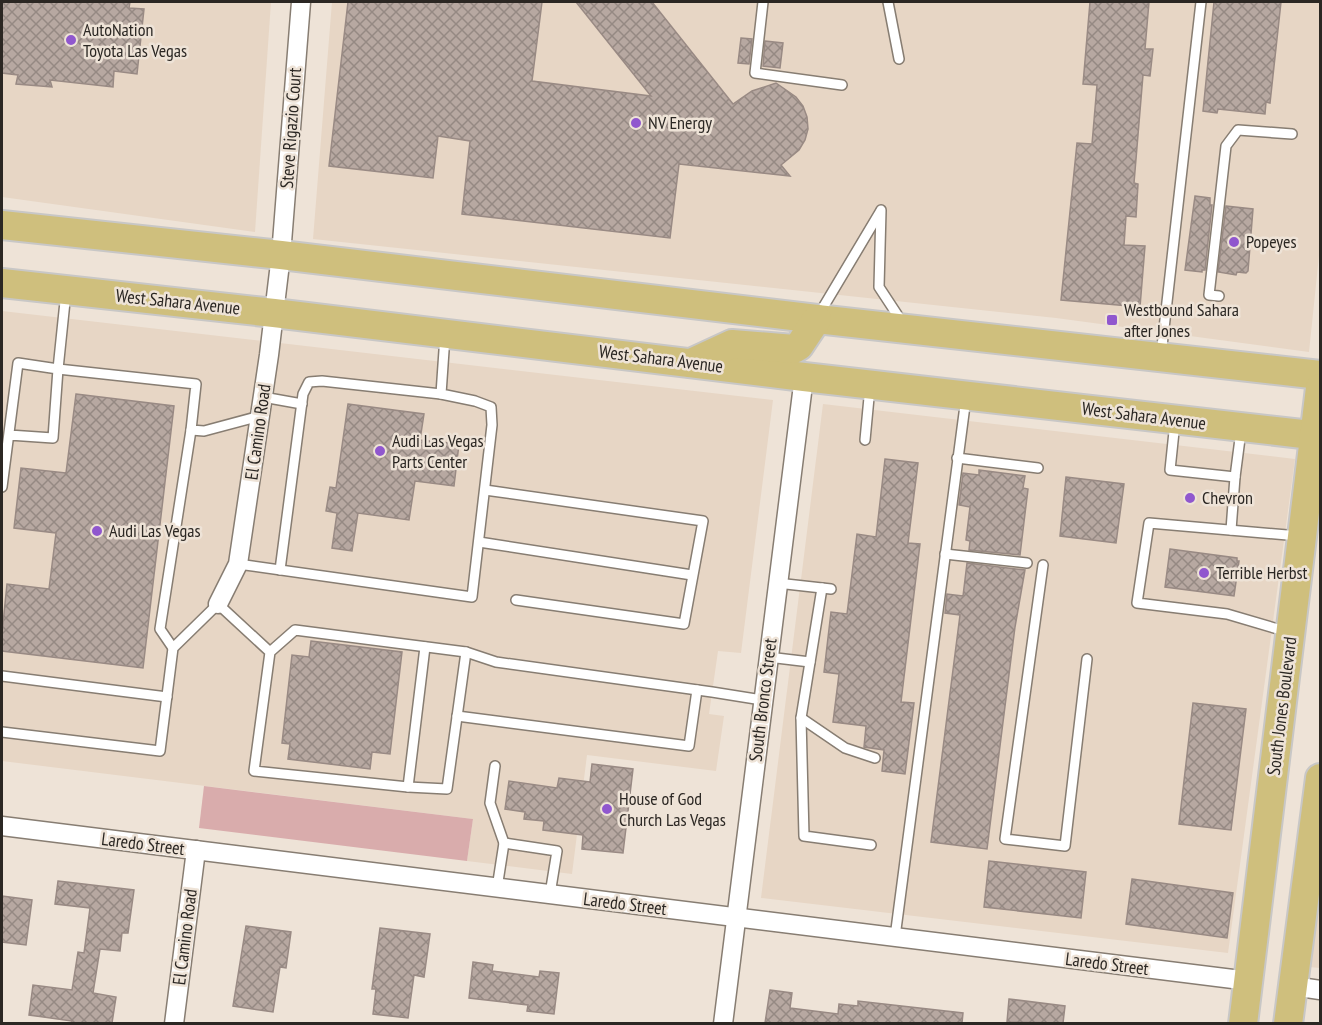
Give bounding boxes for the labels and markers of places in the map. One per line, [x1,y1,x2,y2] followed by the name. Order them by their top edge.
[83,18,187,62] place label: AutoNation Toyota Las Vegas
[64,33,78,47] marker: AutoNation Toyota Las Vegas
[648,111,712,134] place label: NV Energy
[629,116,643,130] marker: NV Energy
[1246,230,1297,253] place label: Popeyes
[1227,235,1241,249] marker: Popeyes
[1124,298,1239,342] place label: Westbound Sahara after Jones
[1105,313,1119,327] marker: Westbound Sahara after Jones
[392,429,484,473] place label: Audi Las Vegas Parts Center
[373,444,387,458] marker: Audi Las Vegas Parts Center
[1202,486,1253,509] place label: Chevron
[1183,491,1197,505] marker: Chevron
[109,519,201,542] place label: Audi Las Vegas
[90,524,104,538] marker: Audi Las Vegas
[1216,561,1308,584] place label: Terrible Herbst
[1197,566,1211,580] marker: Terrible Herbst
[619,787,726,831] place label: House of God Church Las Vegas
[600,802,614,816] marker: House of God Church Las Vegas

